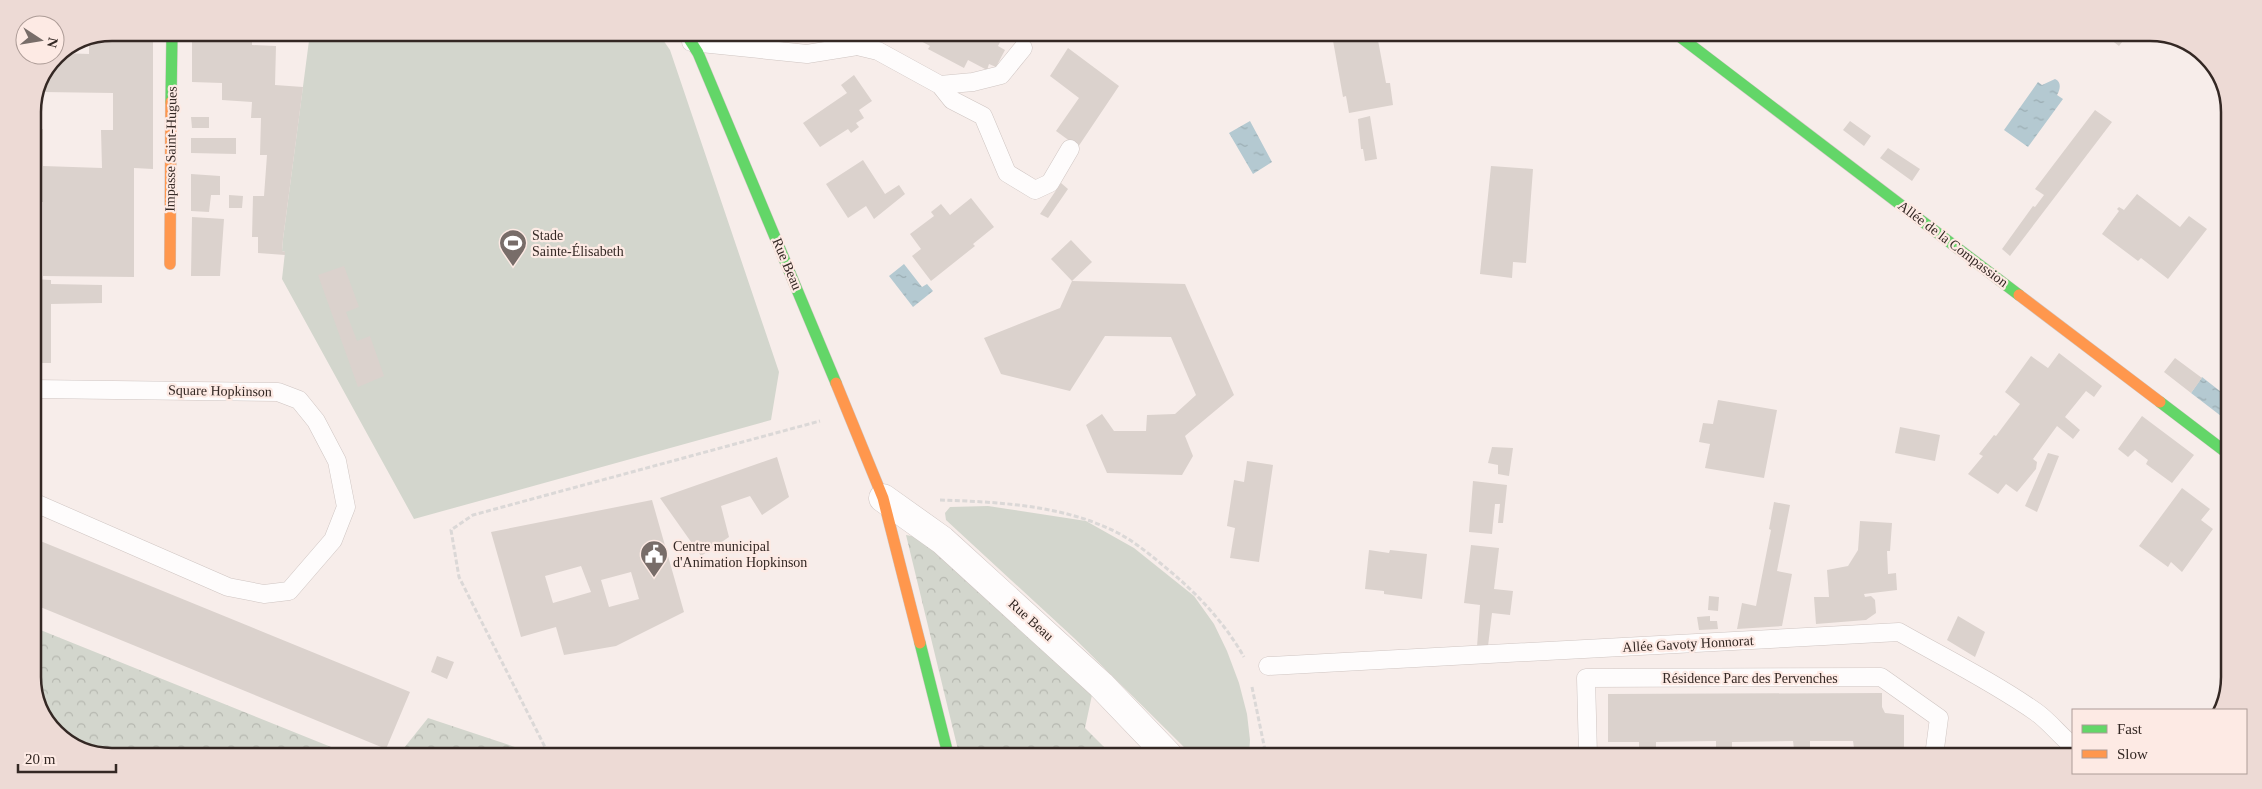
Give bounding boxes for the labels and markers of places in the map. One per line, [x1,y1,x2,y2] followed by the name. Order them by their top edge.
[498,228,528,267] sports icon: Stade Sainte-Élisabeth
[532,228,624,259] place label: Stade Sainte-Élisabeth
[639,539,669,578] public building icon: Centre municipal d'Animation Hopkinson
[673,539,807,570] place label: Centre municipal d'Animation Hopkinson

